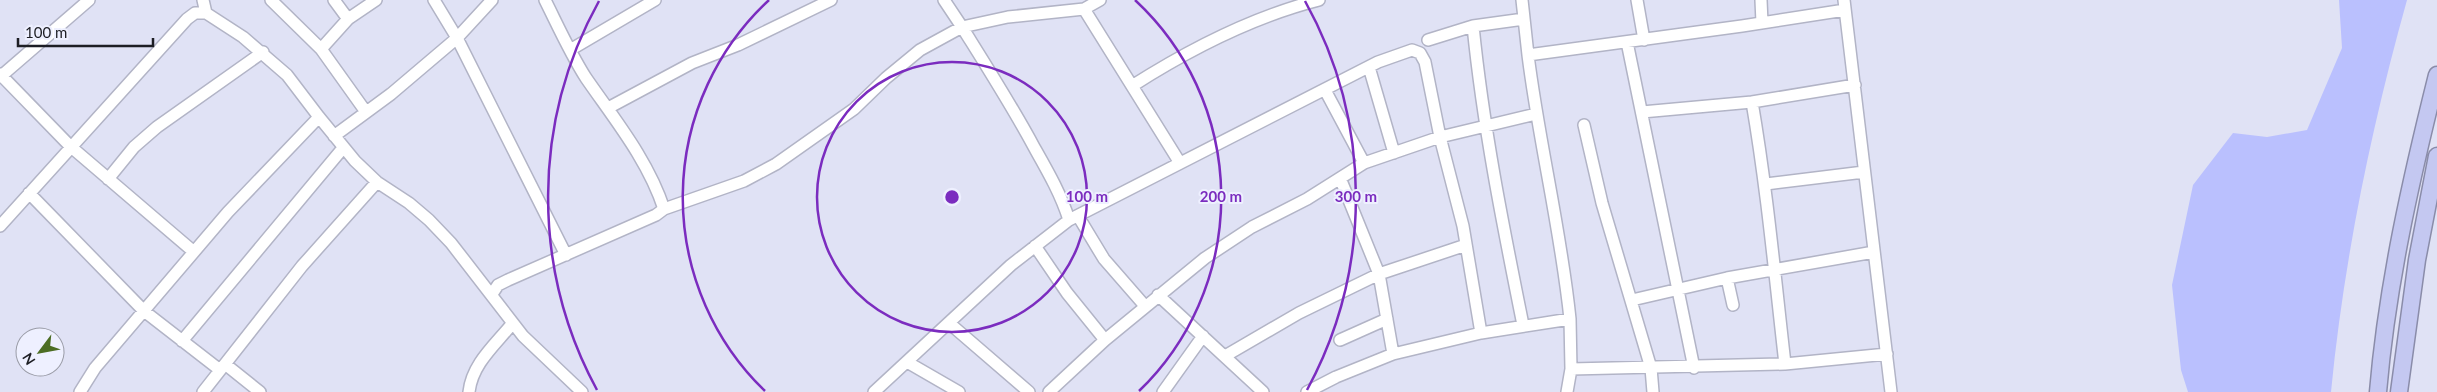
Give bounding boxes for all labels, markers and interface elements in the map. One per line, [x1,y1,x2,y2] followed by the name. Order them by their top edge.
[18,15,152,47] scale bar
[25,23,67,41] text: 100 m
[1066,187,1108,205] text: 100 m
[1200,187,1242,205] text: 200 m
[1335,187,1377,205] text: 300 m
[943,188,961,206] centre of rings
[15,327,65,377] north arrow
[18,350,39,368] text: N

